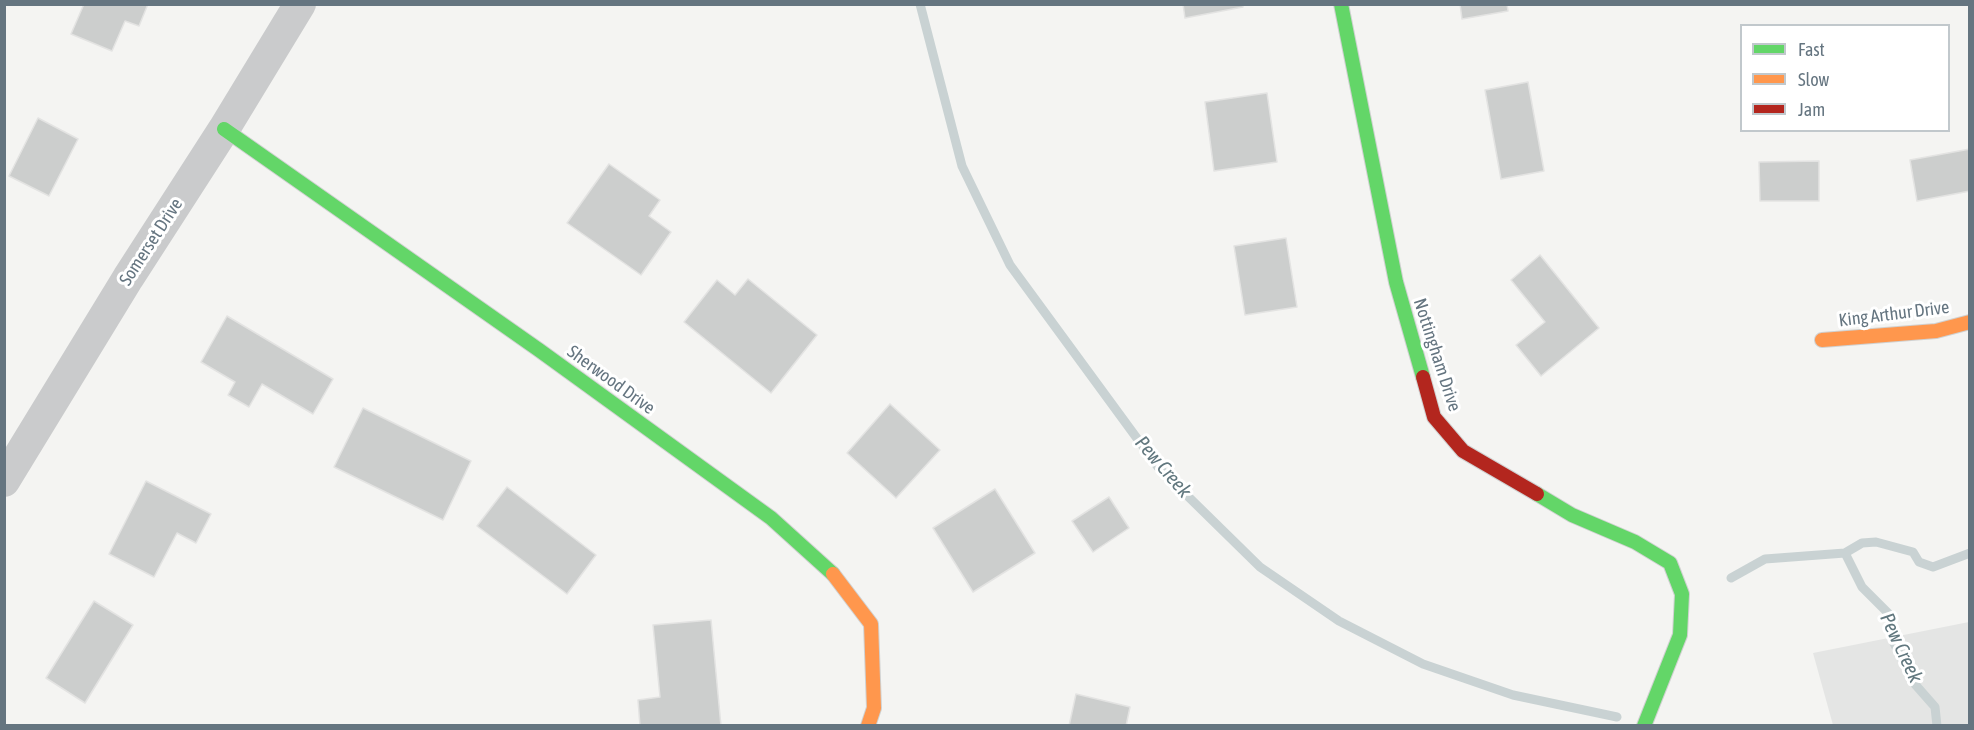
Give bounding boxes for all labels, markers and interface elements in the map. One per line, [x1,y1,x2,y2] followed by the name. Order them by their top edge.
[1740,24,1950,132] legend
[1798,39,1825,60] text: Fast
[1798,69,1829,90] text: Slow
[1798,99,1825,120] text: Jam
[115,194,187,290] street label: Somerset Drive
[1409,296,1465,414] street label: Nottingham Drive
[1838,297,1950,331] street label: King Arthur Drive
[563,341,659,419] street label: Sherwood Drive
[1130,431,1196,503] water label: Pew Creek
[1874,609,1928,687] water label: Pew Creek

